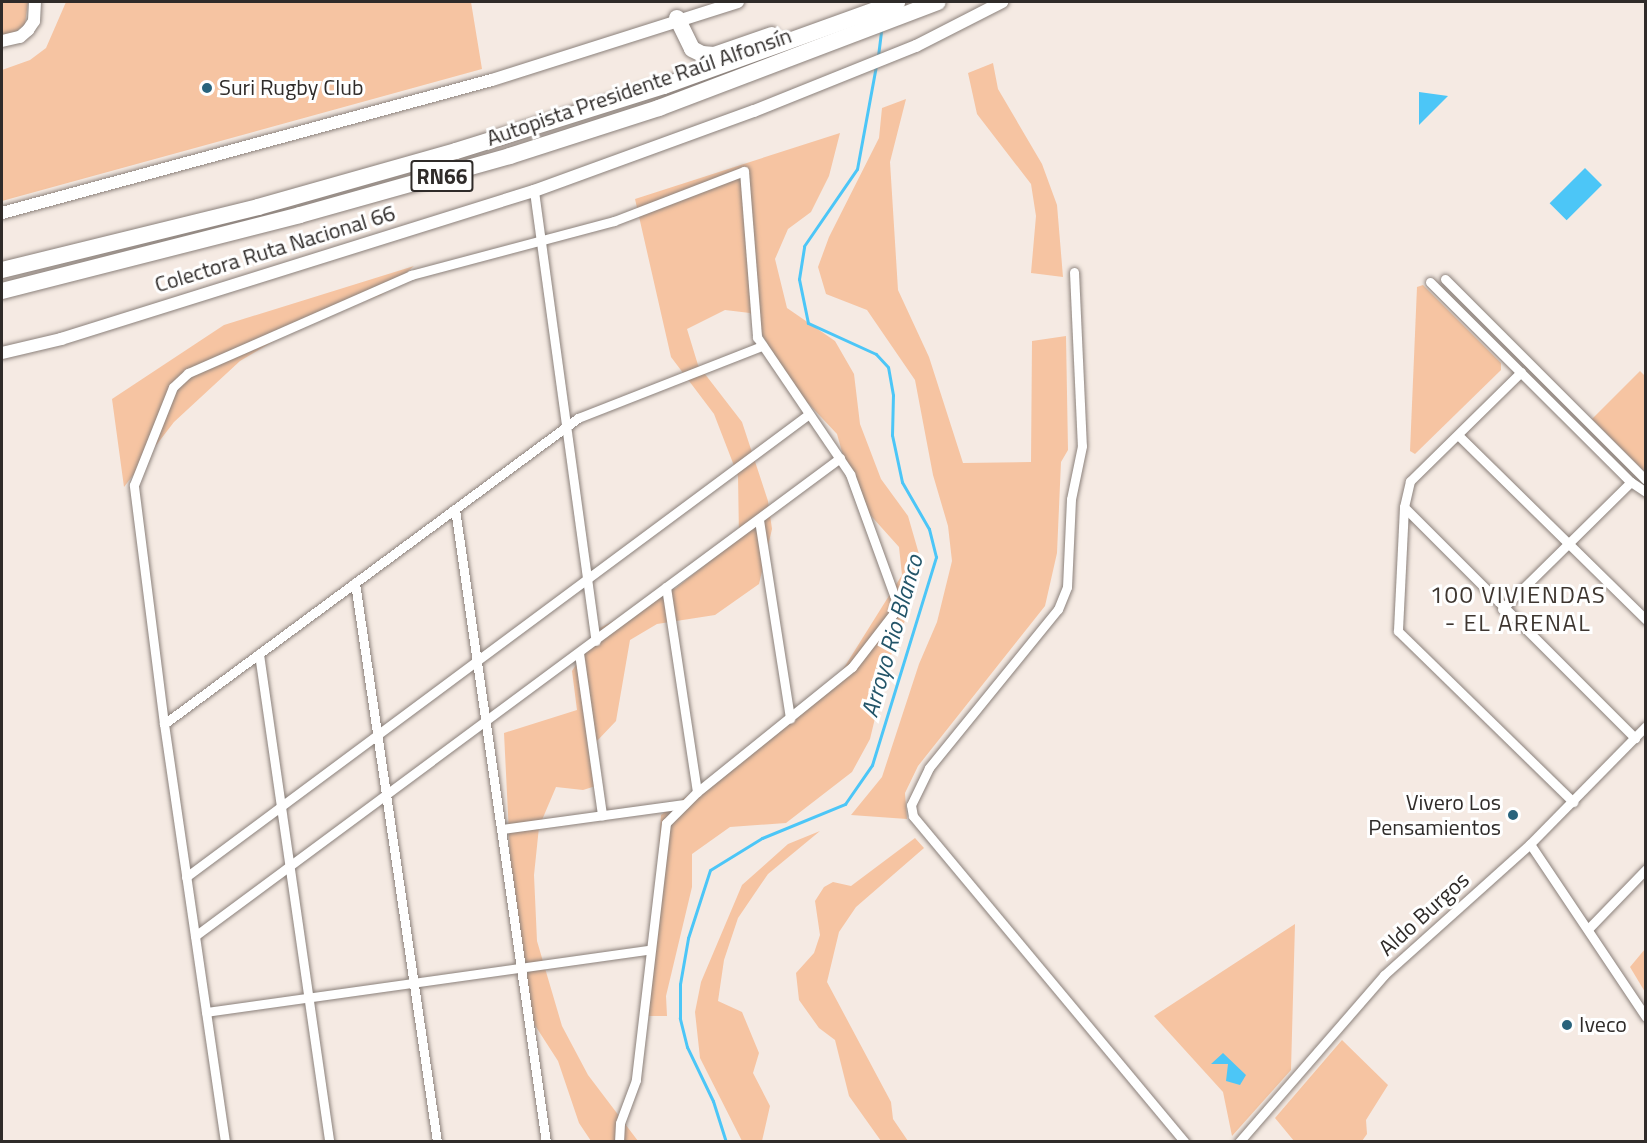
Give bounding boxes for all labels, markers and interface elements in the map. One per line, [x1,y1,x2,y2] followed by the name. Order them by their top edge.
[483,22,795,152] street label: Autopista Presidente Raúl Alfonsín
[219,75,363,101] place label: Suri Rugby Club
[200,81,214,95] marker: Suri Rugby Club
[409,158,475,194] road number: RN66
[152,200,398,298] street label: Colectora Ruta Nacional 66
[855,552,929,720] water label: Arroyo Rio Blanco
[1430,581,1606,637] district label: 100 VIVIENDAS - EL ARENAL
[1368,789,1501,840] place label: Vivero Los Pensamientos
[1506,808,1520,822] marker: Vivero Los Pensamientos
[1374,867,1474,961] street label: Aldo Burgos
[1579,1012,1627,1038] place label: Iveco
[1560,1018,1574,1032] marker: Iveco

